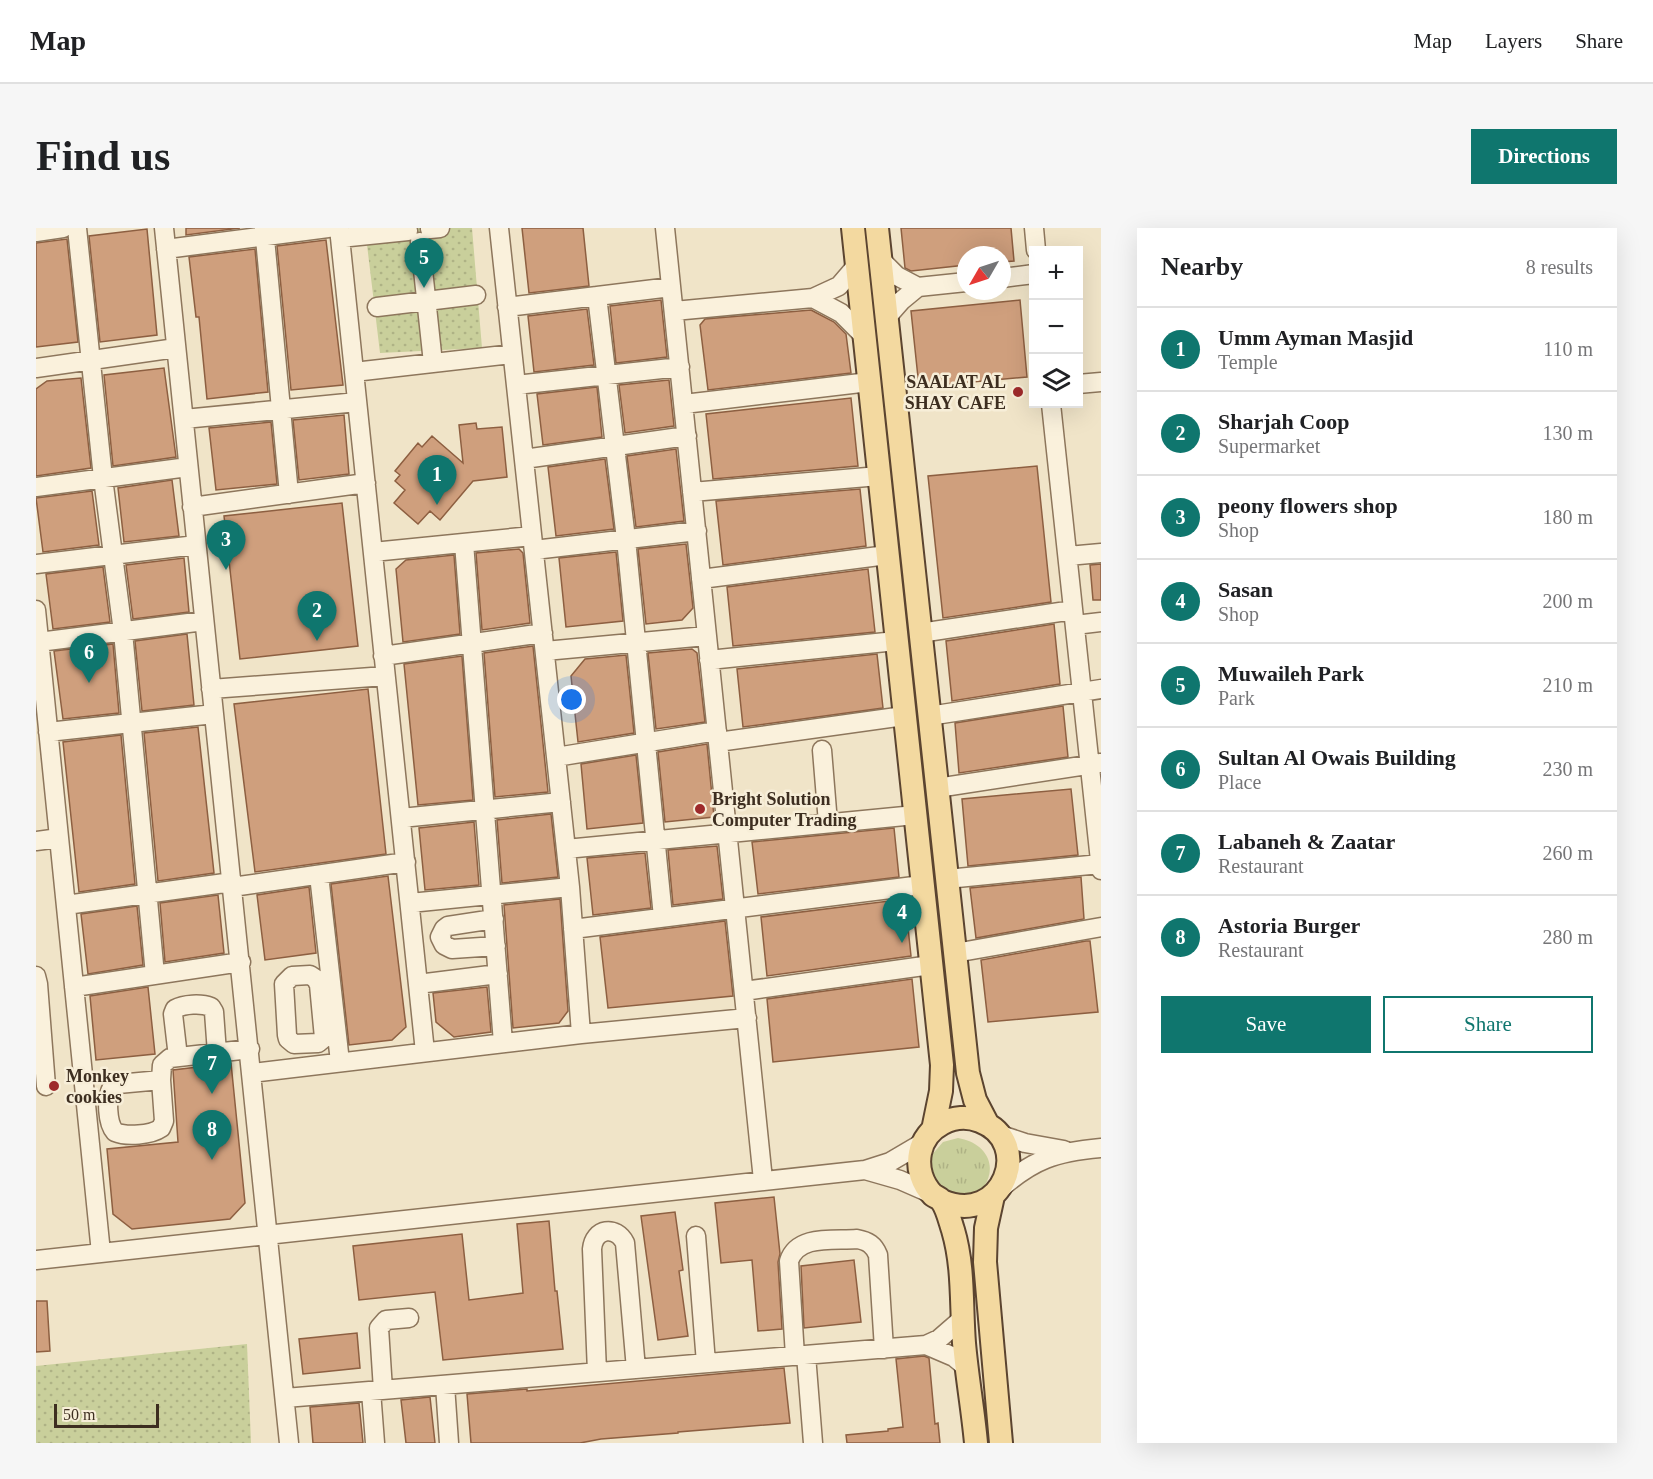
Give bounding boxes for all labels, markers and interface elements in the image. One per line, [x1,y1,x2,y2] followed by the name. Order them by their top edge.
[30,25,86,56] text: Map
[1414,29,1452,53] text: Map
[1485,29,1542,53] text: Layers
[1575,29,1623,53] text: Share
[1471,129,1617,184] button: Directions
[36,133,170,179] text: Find us
[404,238,444,288] pin: 5
[957,246,1011,300] north arrow
[1029,246,1083,408] map controls
[1029,246,1083,300] button: +
[1161,252,1243,281] text: Nearby
[1526,256,1593,278] text: 8 results
[1029,300,1083,354] button: −
[1218,325,1413,350] text: Umm Ayman Masjid
[1176,338,1186,360] text: 1
[1543,338,1593,360] text: 110 m
[1218,351,1278,373] text: Temple
[1029,354,1083,408] button: layers
[905,372,1006,413] place label: SAALAT AL SHAY CAFE
[1011,385,1025,399] marker: SAALAT AL SHAY CAFE
[1218,409,1349,434] text: Sharjah Coop
[1176,422,1186,444] text: 2
[1542,422,1593,444] text: 130 m
[1218,435,1320,457] text: Supermarket
[418,456,456,505] pin: 1
[1218,493,1398,518] text: peony flowers shop
[1176,506,1186,528] text: 3
[1542,506,1593,528] text: 180 m
[1218,519,1259,541] text: Shop
[206,520,246,570] pin: 3
[1218,577,1273,602] text: Sasan
[1176,590,1186,612] text: 4
[1542,590,1593,612] text: 200 m
[298,592,336,641] pin: 2
[1218,603,1259,625] text: Shop
[70,634,108,683] pin: 6
[1218,661,1364,686] text: Muwaileh Park
[1176,674,1186,696] text: 5
[1542,674,1593,696] text: 210 m
[557,685,586,714] your location
[1218,687,1255,709] text: Park
[1218,745,1456,770] text: Sultan Al Owais Building
[1176,758,1186,780] text: 6
[1542,758,1593,780] text: 230 m
[1218,771,1261,793] text: Place
[712,789,857,830] place label: Bright Solution Computer Trading
[693,802,707,816] marker: Bright Solution Computer Trading
[1218,829,1395,854] text: Labaneh & Zaatar
[1176,842,1186,864] text: 7
[1542,842,1593,864] text: 260 m
[1218,855,1304,877] text: Restaurant
[882,894,922,943] pin: 4
[1218,913,1360,938] text: Astoria Burger
[1176,926,1186,948] text: 8
[1542,926,1593,948] text: 280 m
[1218,939,1304,961] text: Restaurant
[1161,996,1371,1053] button: Save
[1383,996,1593,1053] button: Share
[192,1044,231,1094] pin: 7
[66,1066,129,1107] place label: Monkey cookies
[47,1079,61,1093] marker: Monkey cookies
[192,1110,231,1160] pin: 8
[54,1401,159,1428] scale bar
[63,1406,95,1423] text: 50 m

